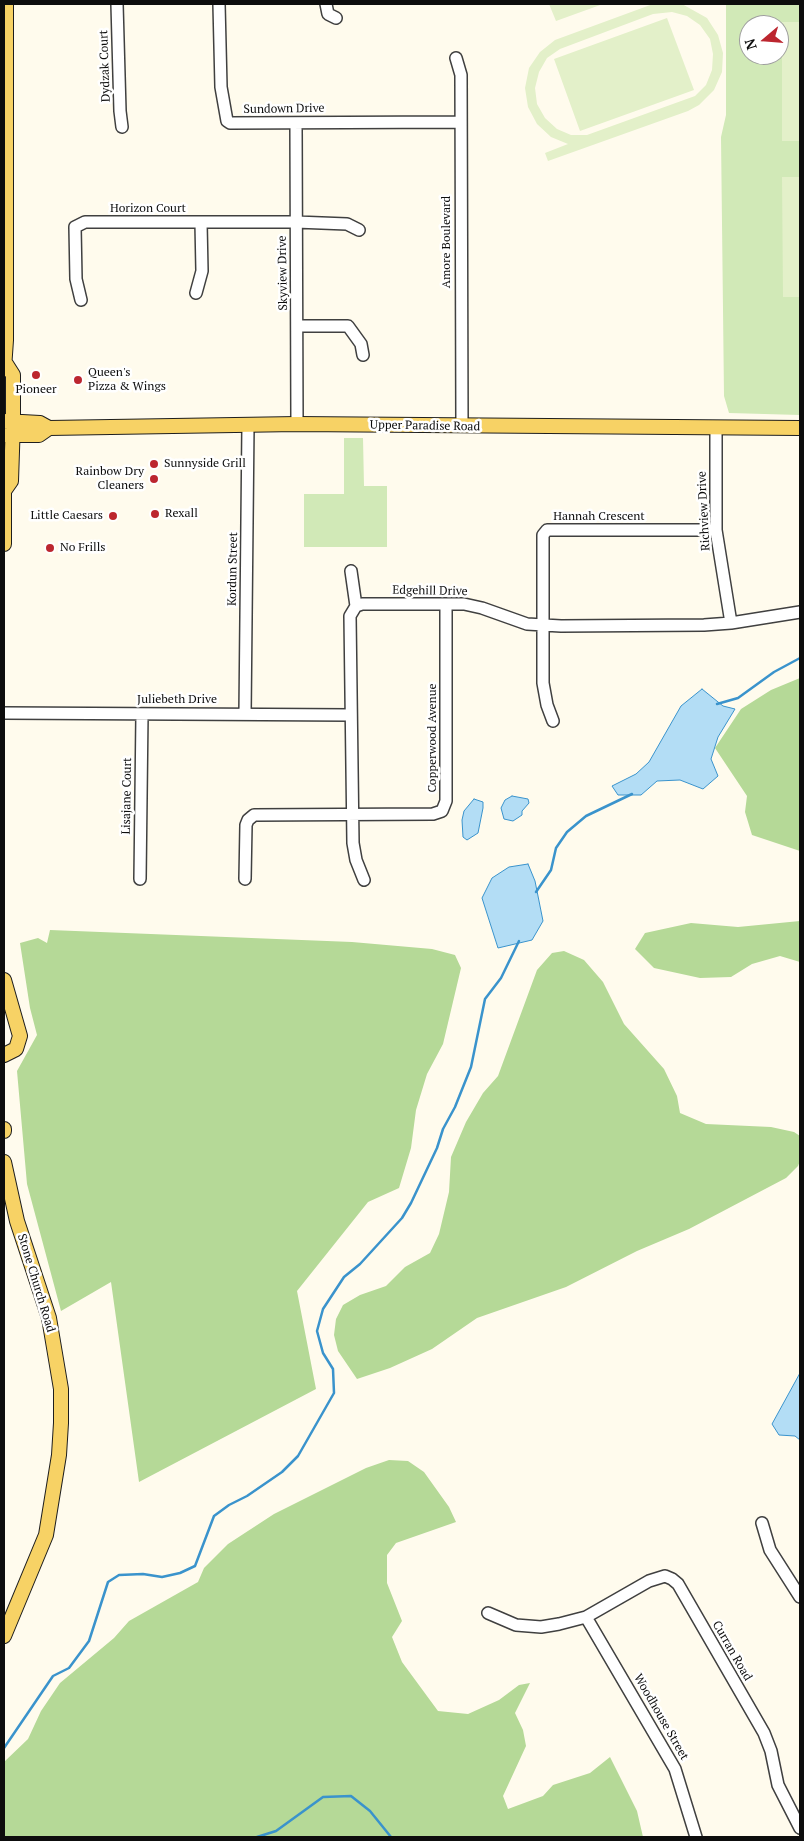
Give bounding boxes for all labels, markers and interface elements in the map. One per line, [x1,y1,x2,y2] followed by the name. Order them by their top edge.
[739,15,789,65] north arrow
[97,30,113,102] street label: Dydzak Court
[740,36,761,52] text: N
[243,101,325,117] street label: Sundown Drive
[440,196,454,288] street label: Amore Boulevard
[110,202,186,216] street label: Horizon Court
[275,235,291,311] street label: Skyview Drive
[88,366,166,394] place label: Queen's Pizza & Wings
[30,369,42,381] marker: Pioneer
[72,374,84,386] marker: Queen's Pizza & Wings
[15,383,57,397] place label: Pioneer
[370,418,480,434] street label: Upper Paradise Road
[164,457,246,471] place label: Sunnyside Grill
[148,458,160,470] marker: Sunnyside Grill
[76,465,144,493] place label: Rainbow Dry Cleaners
[695,471,713,551] street label: Richview Drive
[148,473,160,485] marker: Rainbow Dry Cleaners
[165,507,198,521] place label: Rexall
[149,508,161,520] marker: Rexall
[30,509,103,523] place label: Little Caesars
[107,510,119,522] marker: Little Caesars
[553,510,645,524] street label: Hannah Crescent
[225,532,241,606] street label: Kordun Street
[60,541,106,555] place label: No Frills
[44,542,56,554] marker: No Frills
[392,583,468,599] street label: Edgehill Drive
[426,683,440,793] street label: Copperwood Avenue
[137,693,217,707] street label: Juliebeth Drive
[119,757,135,835] street label: Lisajane Court
[14,1232,58,1334] street label: Stone Church Road
[709,1619,755,1683] street label: Curran Road
[630,1671,692,1763] street label: Woodhouse Street

